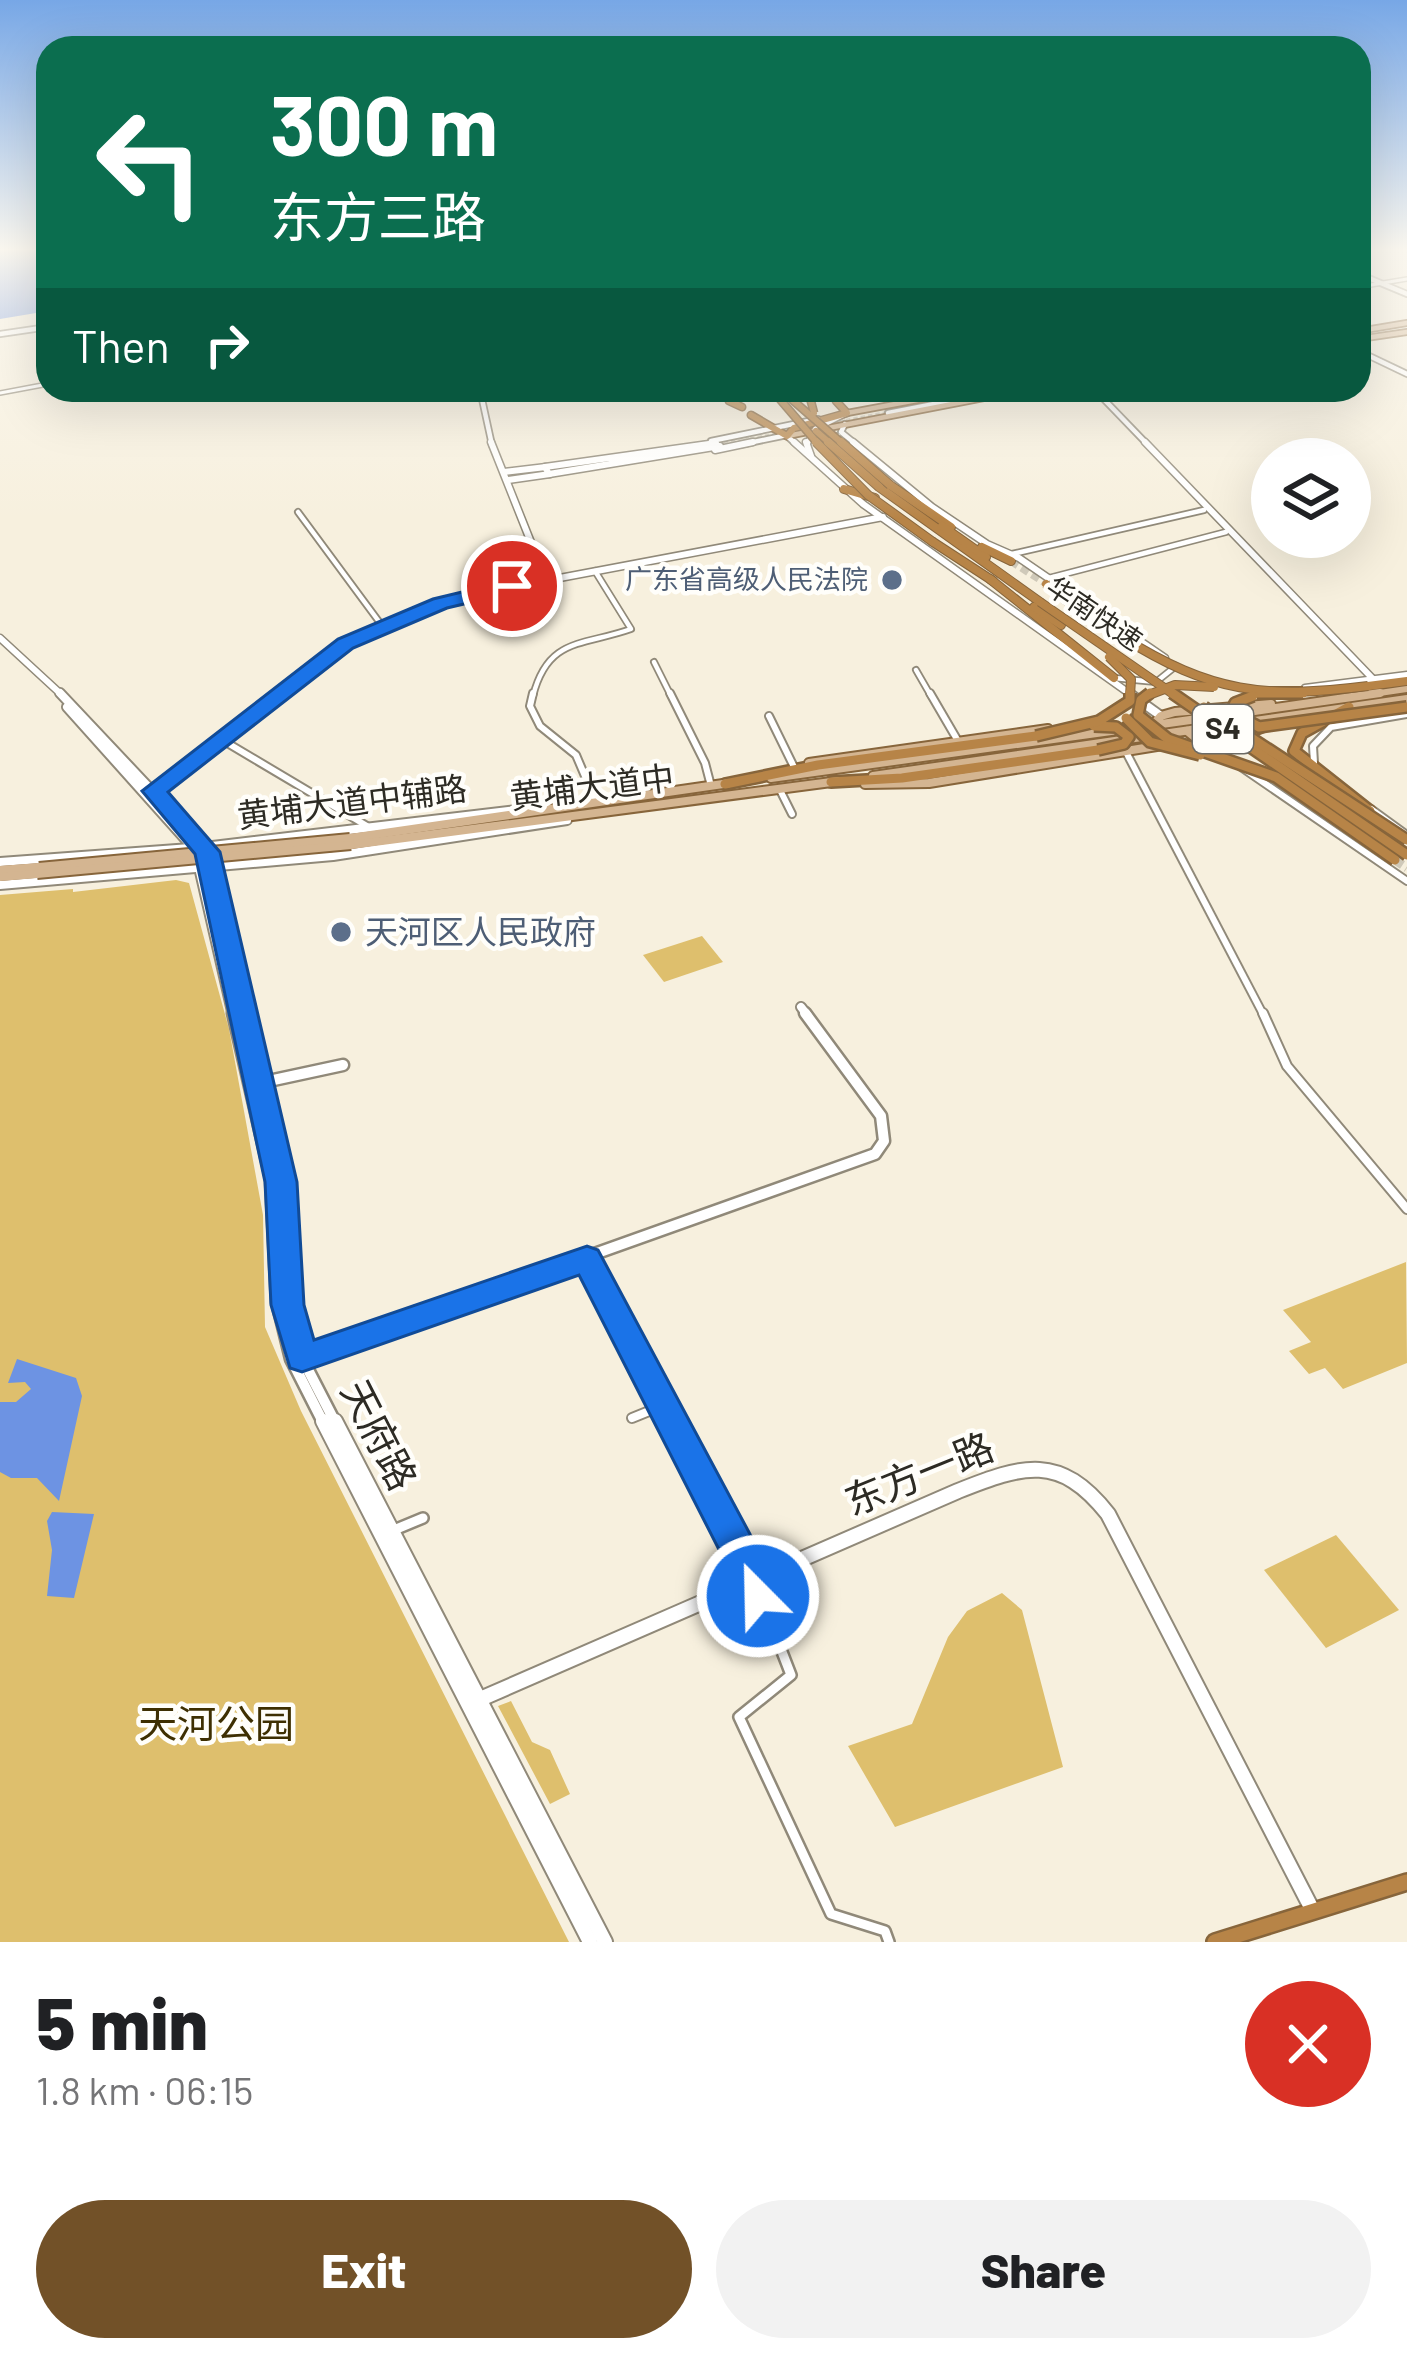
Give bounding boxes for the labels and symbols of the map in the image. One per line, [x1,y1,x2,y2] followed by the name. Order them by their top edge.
[461,535,563,637] pin
[625,562,868,594] place label: 广东省高级人民法院
[879,567,905,593] marker: 广东省高级人民法院
[1041,569,1149,656] street label: 华南快速
[1193,705,1253,753] road number: S4
[508,756,676,816] street label: 黄埔大道中
[235,767,469,835] street label: 黄埔大道中辅路
[365,911,596,951] place label: 天河区人民政府
[328,919,354,945] marker: 天河区人民政府
[333,1372,428,1497] street label: 天府路
[837,1422,1000,1524] street label: 东方一路
[695,1533,821,1659] position arrow
[138,1699,294,1746] park label: 天河公园

